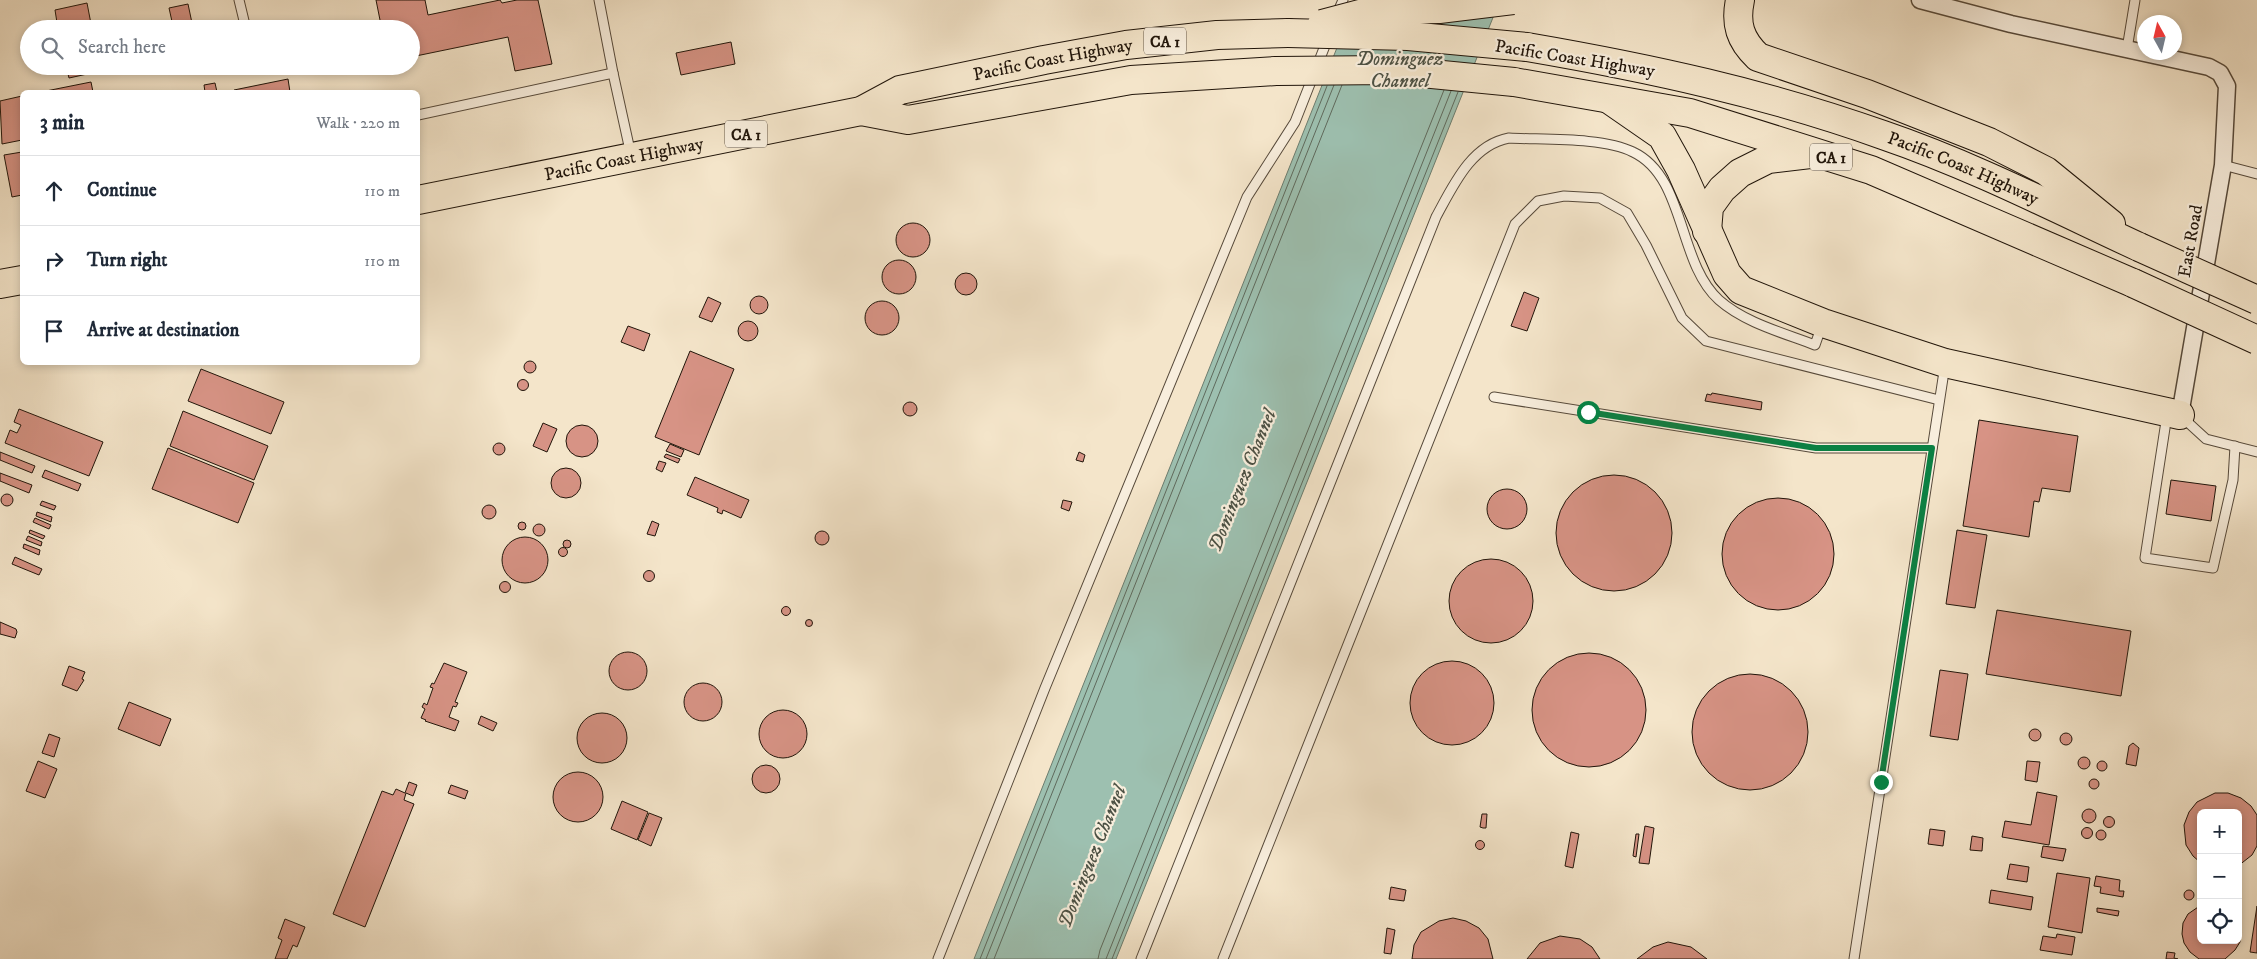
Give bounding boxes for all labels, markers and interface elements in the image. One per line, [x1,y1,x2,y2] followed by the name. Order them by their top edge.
[2137,15,2182,60] north arrow
[20,20,420,75] search box
[1144,27,1186,54] road number: CA 1
[38,34,66,62] icon: search
[971,34,1134,86] street label: Pacific Coast Highway
[1493,35,1657,83] street label: Pacific Coast Highway
[78,36,166,59] text: Search here
[1356,48,1444,93] water label: Dominguez Channel
[40,110,85,136] text: 3 min
[316,113,400,133] text: Walk · 220 m
[725,120,767,148] road number: CA 1
[1885,127,2043,210] street label: Pacific Coast Highway
[543,133,706,186] street label: Pacific Coast Highway
[1810,144,1852,170] road number: CA 1
[40,177,68,205] icon: ahead
[87,179,157,202] text: Continue
[364,181,400,201] text: 110 m
[2174,203,2208,279] street label: East Road
[40,247,68,275] icon: right
[87,249,167,272] text: Turn right
[364,251,400,271] text: 110 m
[40,317,68,345] icon: arrive
[87,319,239,342] text: Arrive at destination
[1577,401,1600,424] route start
[1203,404,1282,555] water label: Dominguez Channel
[1870,771,1893,794] route end
[1053,780,1132,931] water label: Dominguez Channel
[2197,809,2242,944] map controls
[2197,809,2242,854] button: +
[2197,854,2242,899] button: −
[2197,899,2242,944] button: locate

